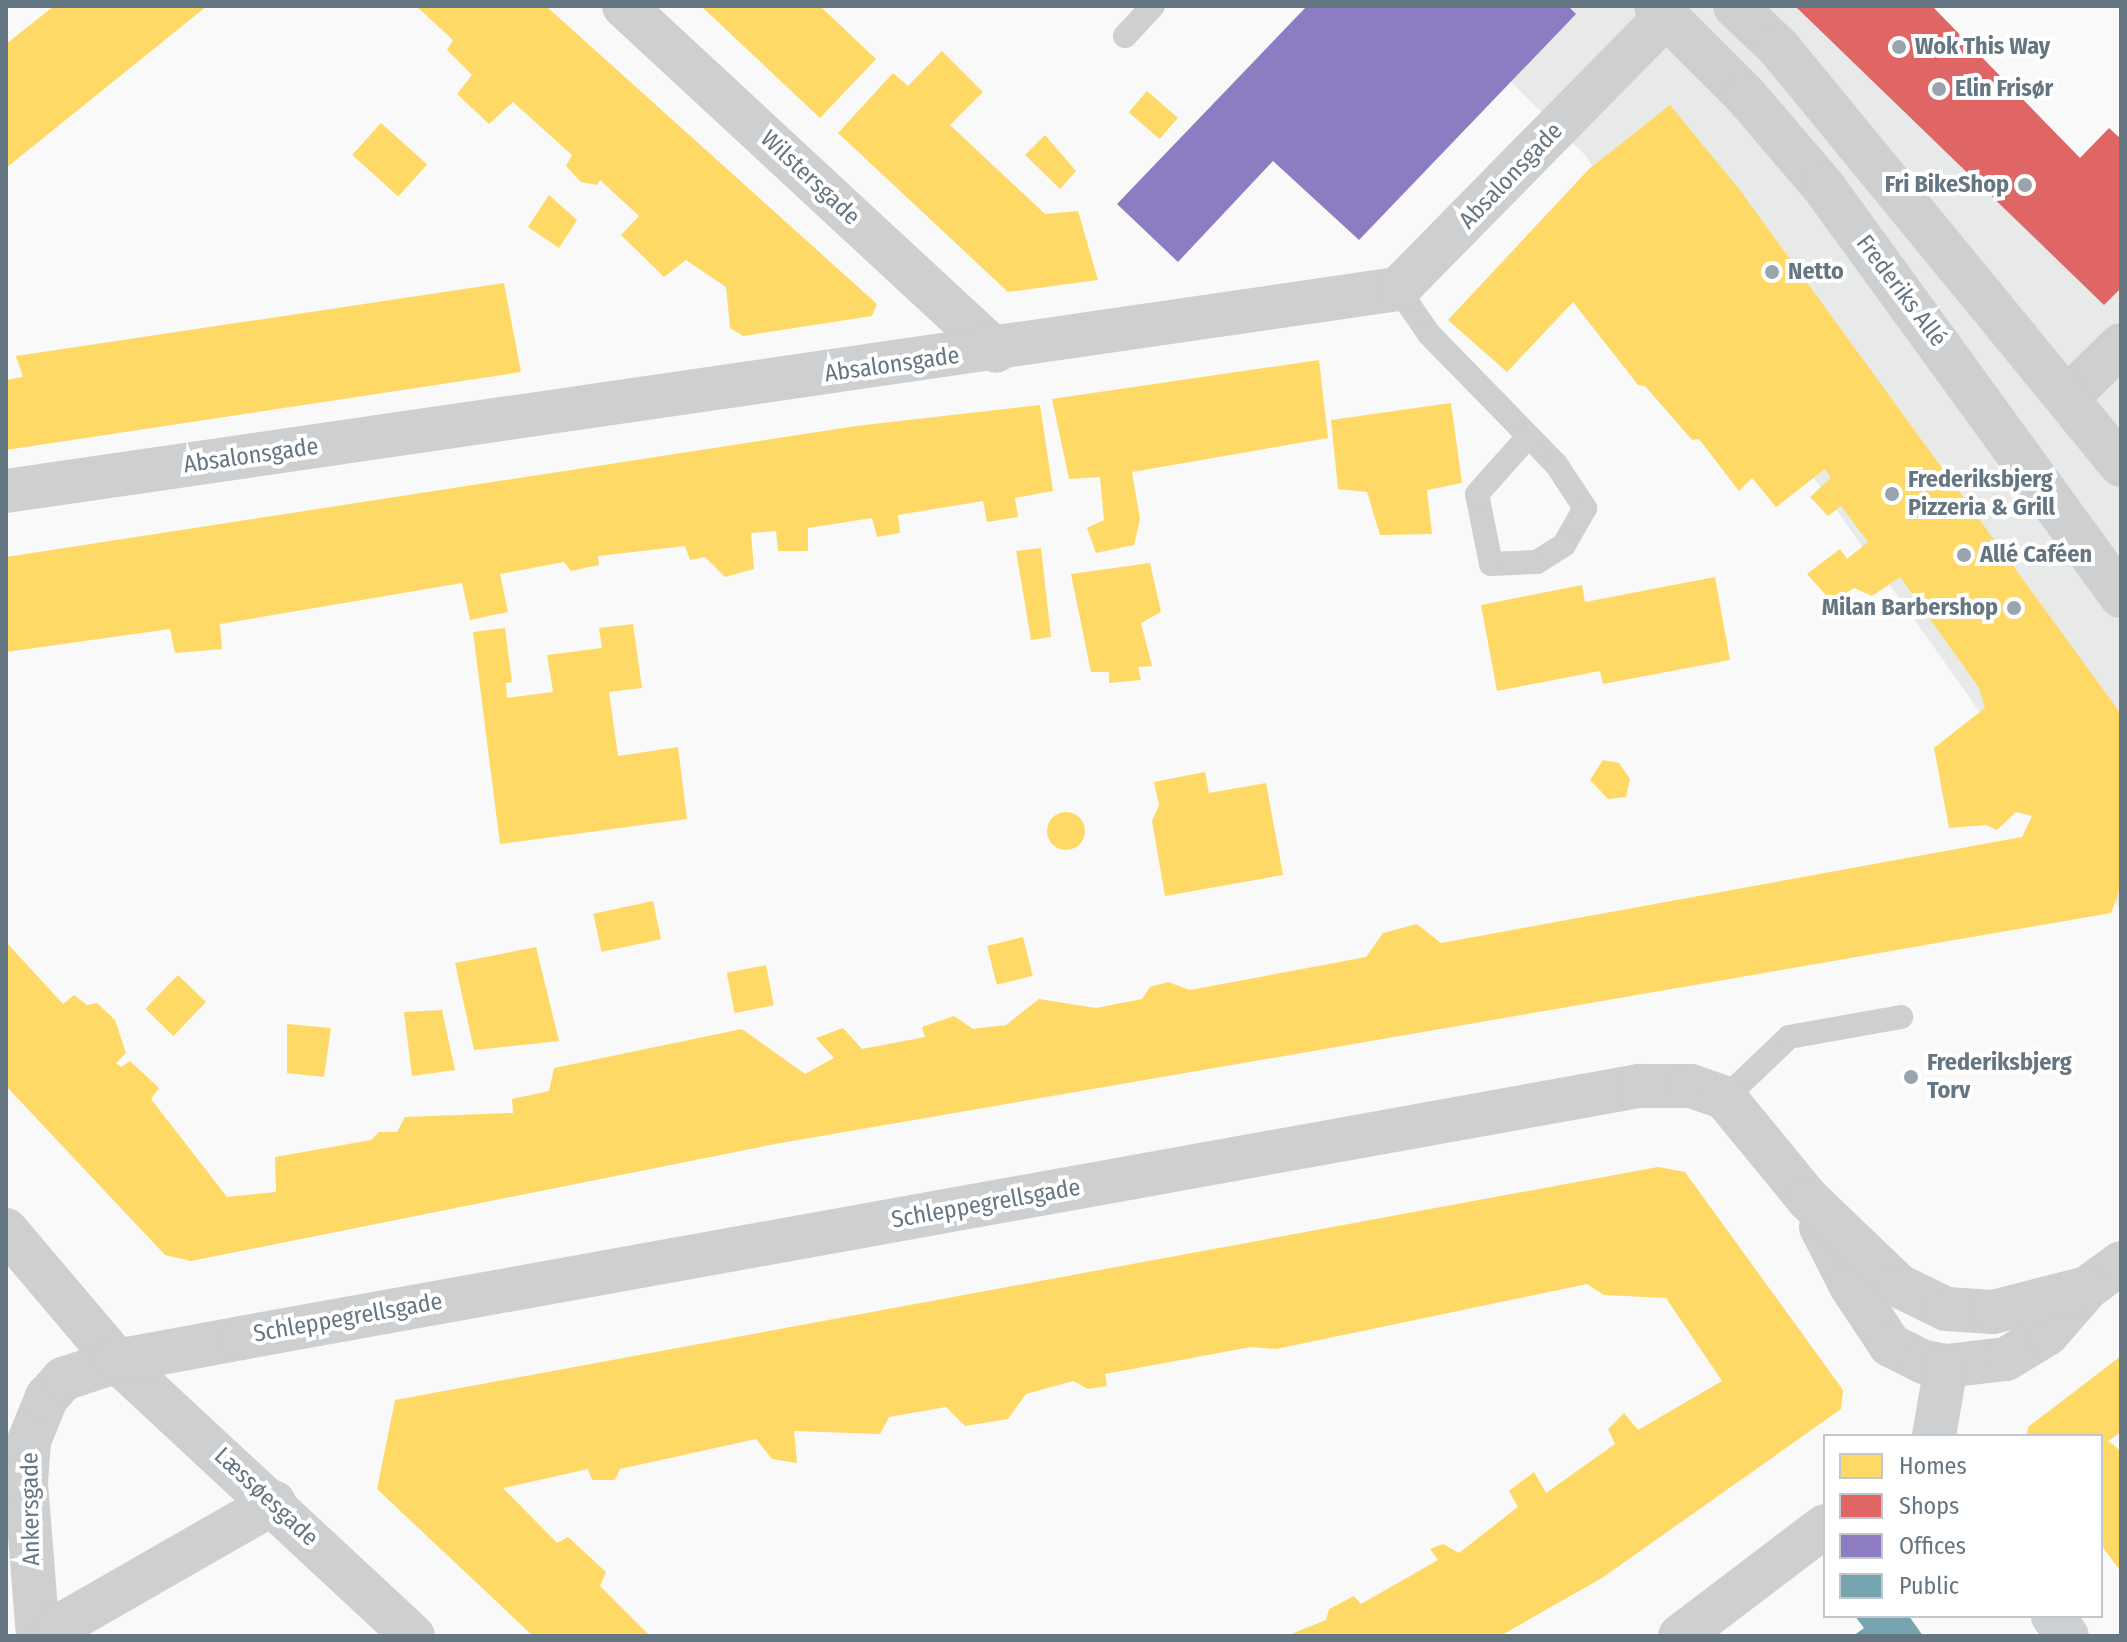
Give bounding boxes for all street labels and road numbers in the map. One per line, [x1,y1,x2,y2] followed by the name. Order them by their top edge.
[1453,117,1569,235] street label: Absalonsgade
[754,125,866,231] street label: Wilstersgade
[1850,229,1952,353] street label: Frederiks Allé
[823,341,961,389] street label: Absalonsgade
[182,432,320,480] street label: Absalonsgade
[889,1173,1083,1235] street label: Schleppegrellsgade
[251,1287,445,1349] street label: Schleppegrellsgade
[208,1442,324,1552] street label: Læssøesgade
[16,1452,46,1566] street label: Ankersgade

